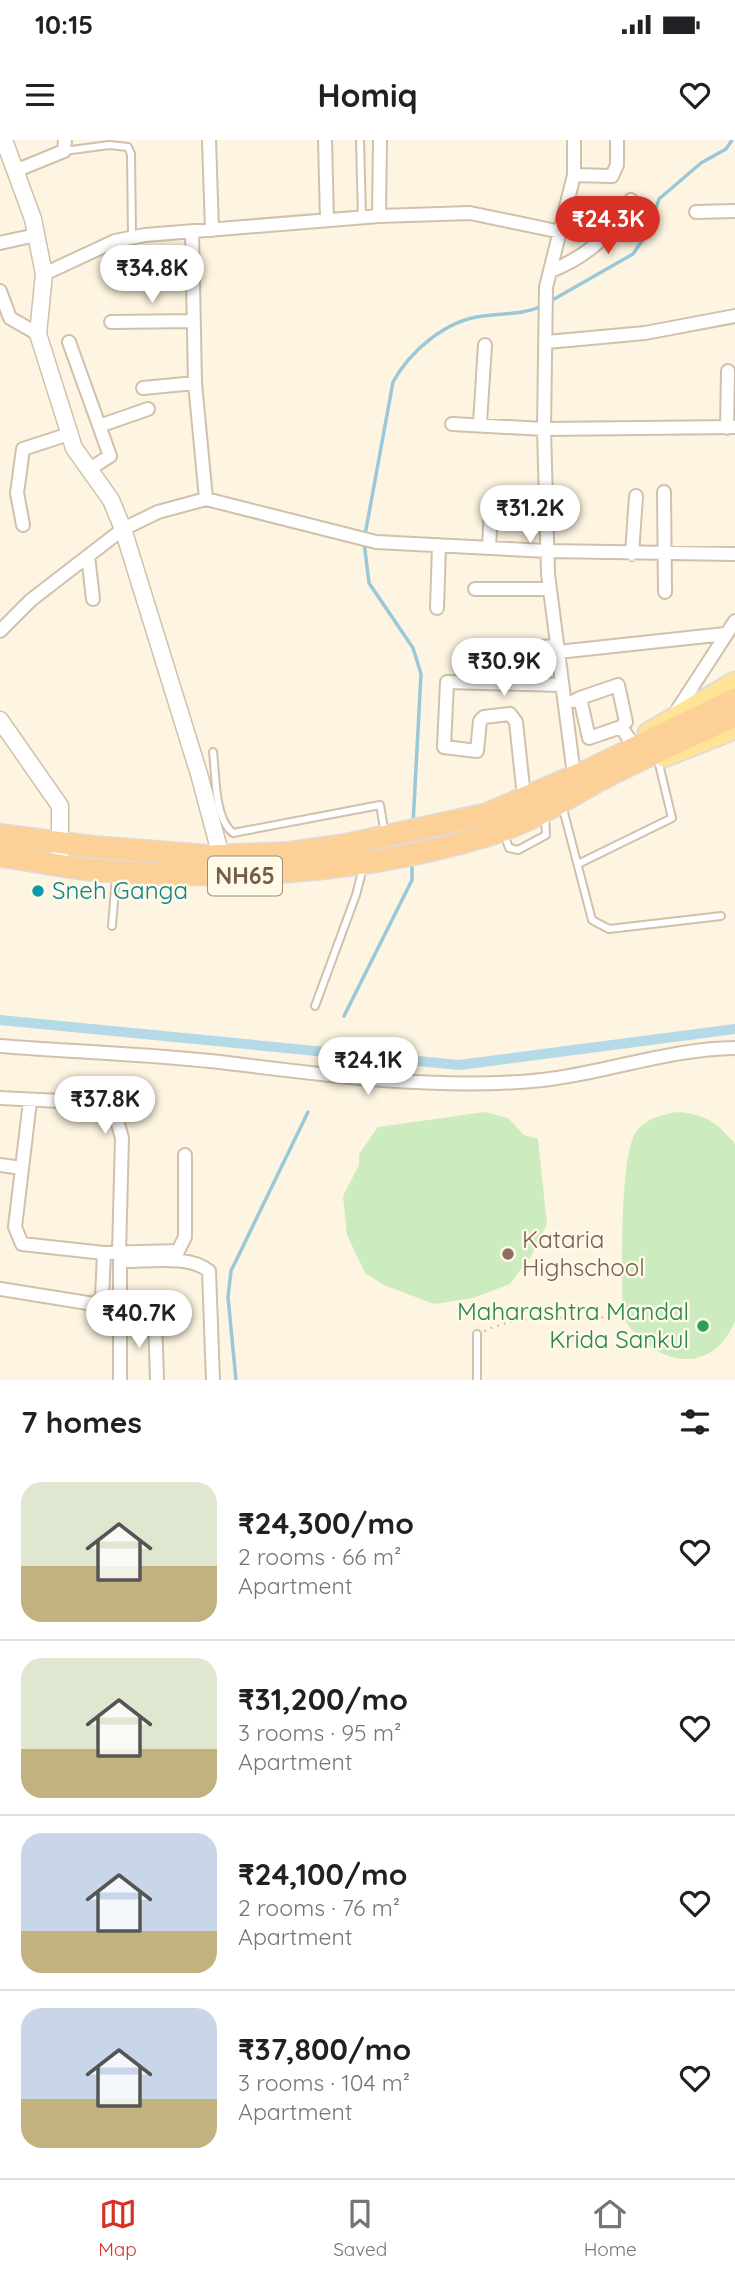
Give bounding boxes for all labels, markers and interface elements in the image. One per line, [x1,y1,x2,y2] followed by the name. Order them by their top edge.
[35,8,93,41] text: 10:15
[317,75,418,115] text: Homiq
[21,76,59,114] icon: menu
[676,76,714,114] icon: heart
[551,197,665,256] pin: ₹24.3K
[572,204,644,233] text: ₹24.3K
[95,246,209,305] pin: ₹34.8K
[116,253,188,282] text: ₹34.8K
[473,486,587,545] pin: ₹31.2K
[496,493,564,522] text: ₹31.2K
[447,638,561,698] pin: ₹30.9K
[467,646,541,675] text: ₹30.9K
[208,856,282,896] road number: NH65
[52,875,188,905] place label: Sneh Ganga
[30,883,46,899] marker: Sneh Ganga
[311,1038,425,1097] pin: ₹24.1K
[334,1045,402,1074] text: ₹24.1K
[48,1076,162,1136] pin: ₹37.8K
[70,1084,140,1113] text: ₹37.8K
[522,1224,645,1282] place label: Kataria Highschool
[500,1246,516,1262] marker: Kataria Highschool
[82,1290,196,1350] pin: ₹40.7K
[457,1296,689,1354] place label: Maharashtra Mandal Krida Sankul
[102,1298,176,1327] text: ₹40.7K
[695,1318,711,1334] marker: Maharashtra Mandal Krida Sankul
[21,1403,142,1441] text: 7 homes
[676,1403,714,1441] icon: filters
[238,1504,414,1542] text: ₹24,300/mo
[77,1510,161,1594] icon: home
[676,1533,714,1571] icon: heart
[238,1542,401,1571] text: 2 rooms · 66 m²
[238,1571,352,1600] text: Apartment
[238,1680,408,1718] text: ₹31,200/mo
[77,1686,161,1770] icon: home
[676,1709,714,1747] icon: heart
[238,1718,401,1747] text: 3 rooms · 95 m²
[238,1747,352,1776] text: Apartment
[238,1855,407,1893] text: ₹24,100/mo
[77,1861,161,1945] icon: home
[676,1884,714,1922] icon: heart
[238,1893,400,1922] text: 2 rooms · 76 m²
[238,1922,352,1951] text: Apartment
[238,2030,411,2068] text: ₹37,800/mo
[77,2036,161,2120] icon: home
[676,2059,714,2097] icon: heart
[238,2068,410,2097] text: 3 rooms · 104 m²
[238,2097,352,2126] text: Apartment
[98,2195,137,2261] tab: Map
[333,2195,387,2261] tab: Saved
[584,2195,637,2261] tab: Home

